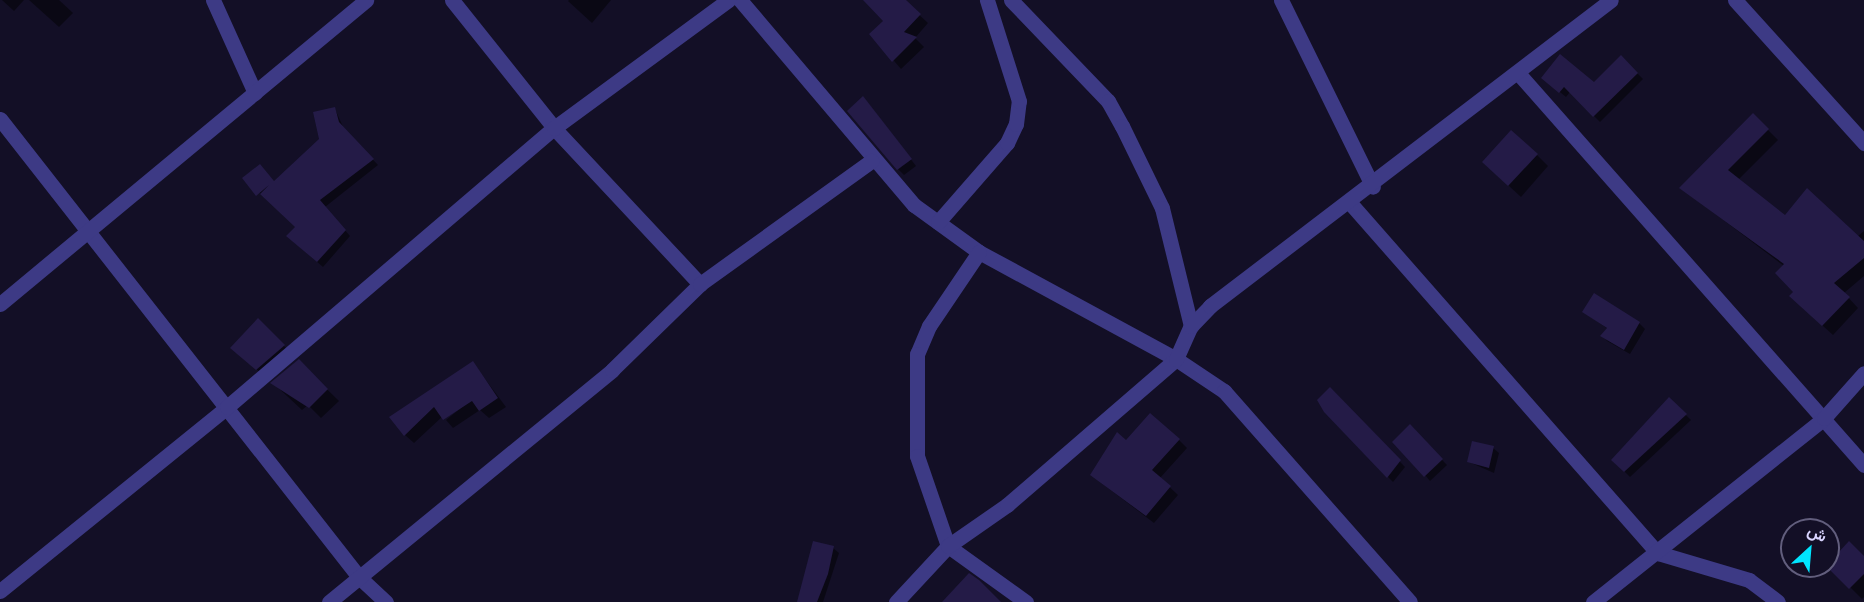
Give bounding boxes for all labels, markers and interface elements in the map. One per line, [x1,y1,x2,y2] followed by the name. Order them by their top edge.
[1780,518,1840,578] north arrow
[1804,520,1830,547] text: ش

